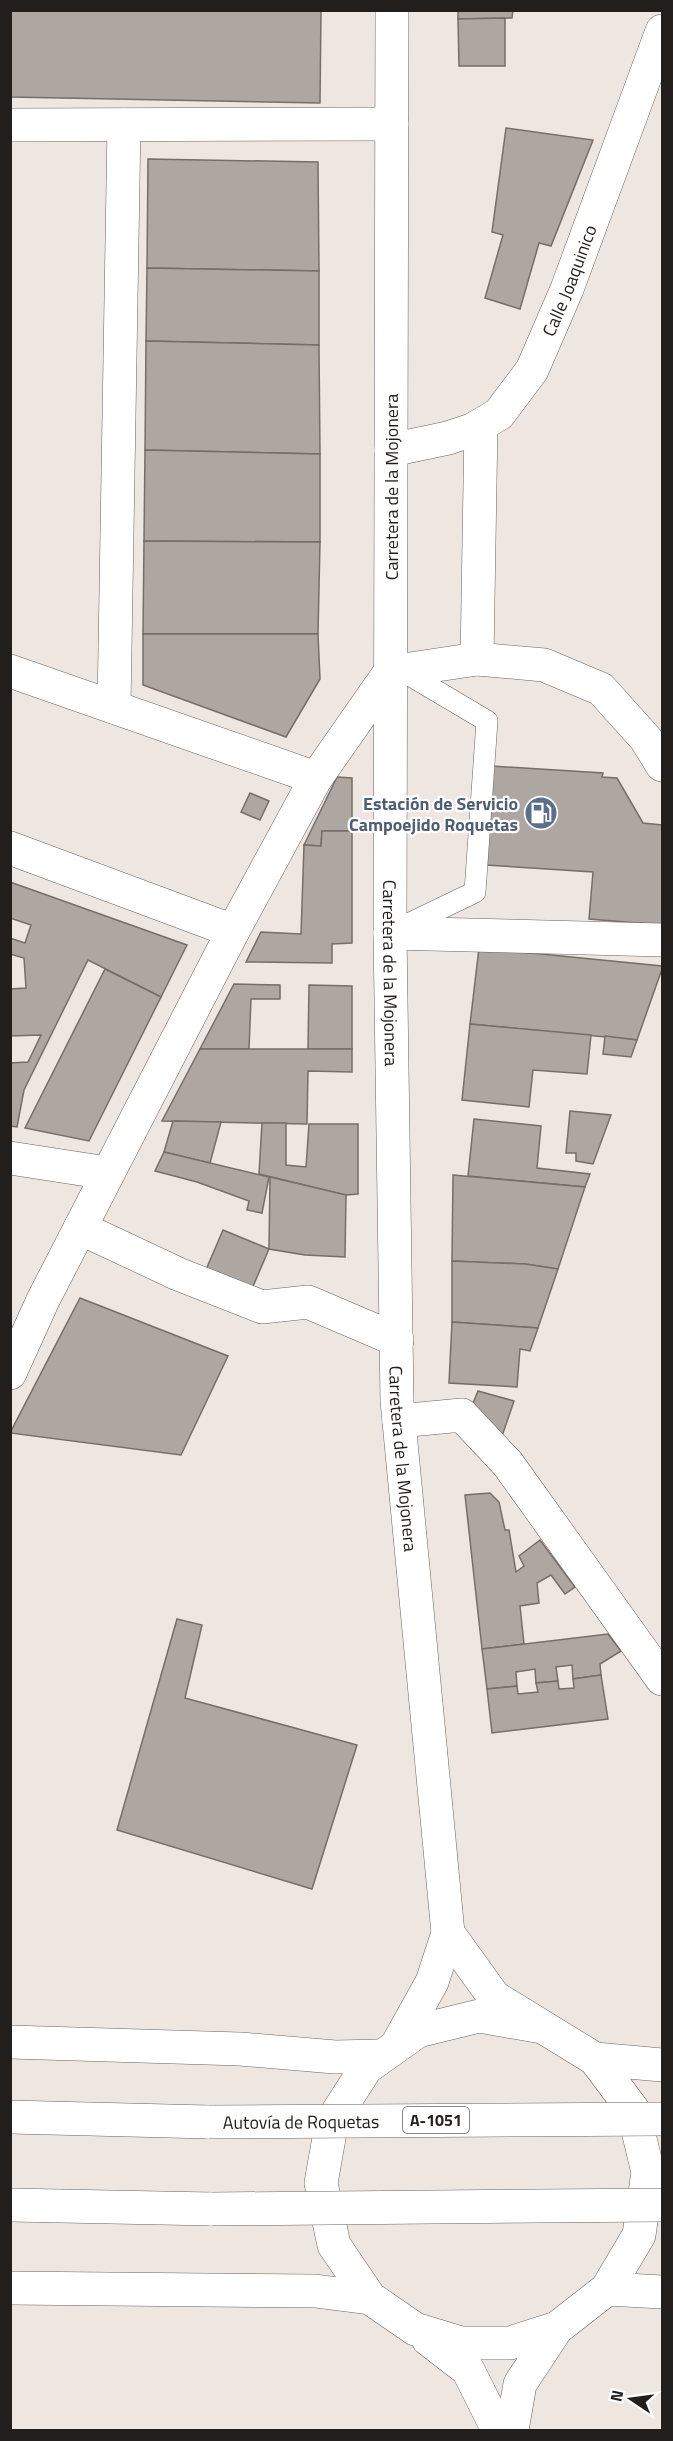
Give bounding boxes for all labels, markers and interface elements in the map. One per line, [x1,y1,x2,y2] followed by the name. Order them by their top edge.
[535,221,603,340] street label: Calle Joaquinico
[378,394,405,580] street label: Carretera de la Mojonera
[349,790,518,838] place label: Estación de Servicio Campoejido Roquetas
[523,795,559,831] fuel station icon: Estación de Servicio Campoejido Roquetas
[376,880,405,1067] street label: Carretera de la Mojonera
[383,1365,425,1553] street label: Carretera de la Mojonera
[223,2107,379,2135] street label: Autovía de Roquetas
[403,2107,469,2133] road number: A-1051
[601,2369,661,2429] north arrow
[603,2388,629,2404] text: N

